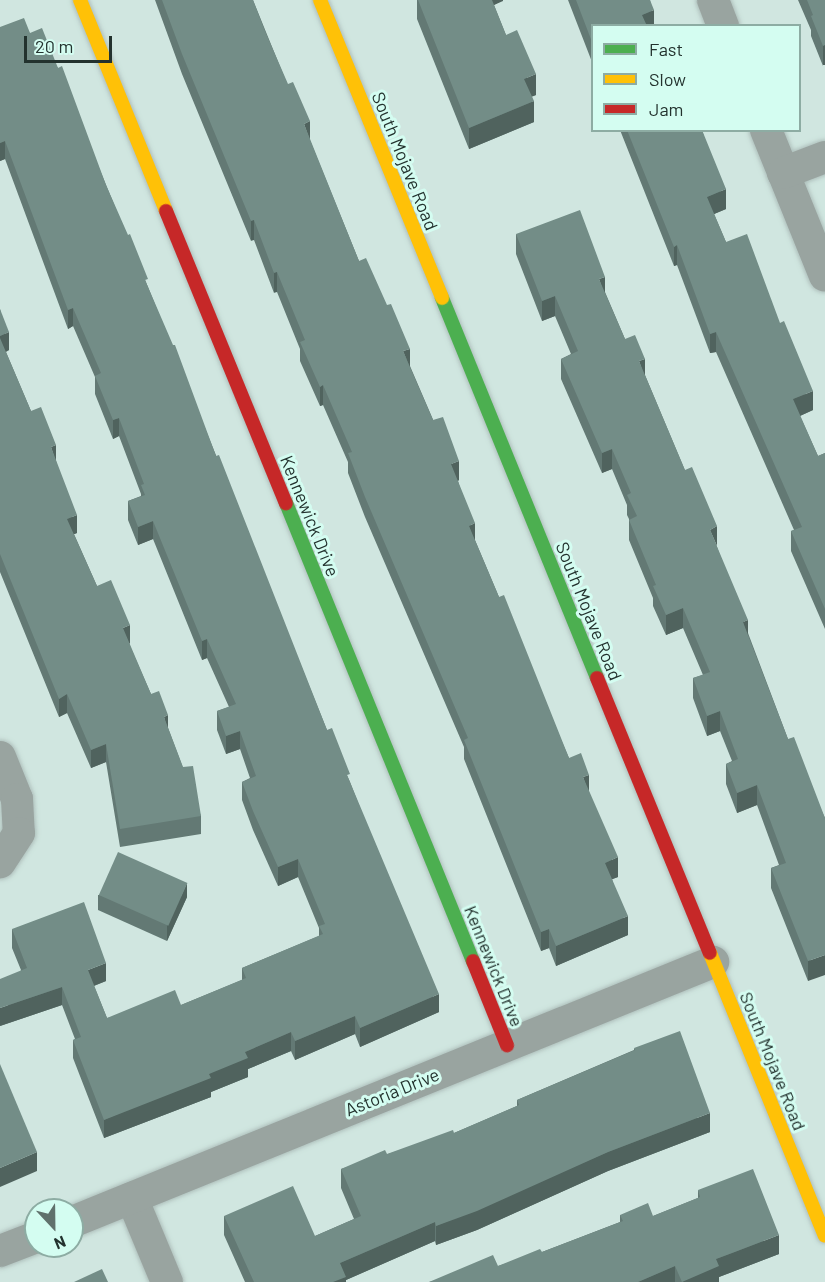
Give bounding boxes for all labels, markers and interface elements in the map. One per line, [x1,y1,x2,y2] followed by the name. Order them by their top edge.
[27,24,116,62] scale bar
[591,24,801,132] legend
[35,35,73,57] text: 20 m
[649,38,683,60] text: Fast
[649,68,686,90] text: Slow
[367,89,443,233] street label: South Mojave Road
[649,98,683,120] text: Jam
[276,452,344,580] street label: Kennewick Drive
[551,539,627,683] street label: South Mojave Road
[460,902,528,1030] street label: Kennewick Drive
[735,989,811,1133] street label: South Mojave Road
[342,1063,442,1121] street label: Astoria Drive
[24,1198,84,1258] north arrow
[52,1232,69,1254] text: N

